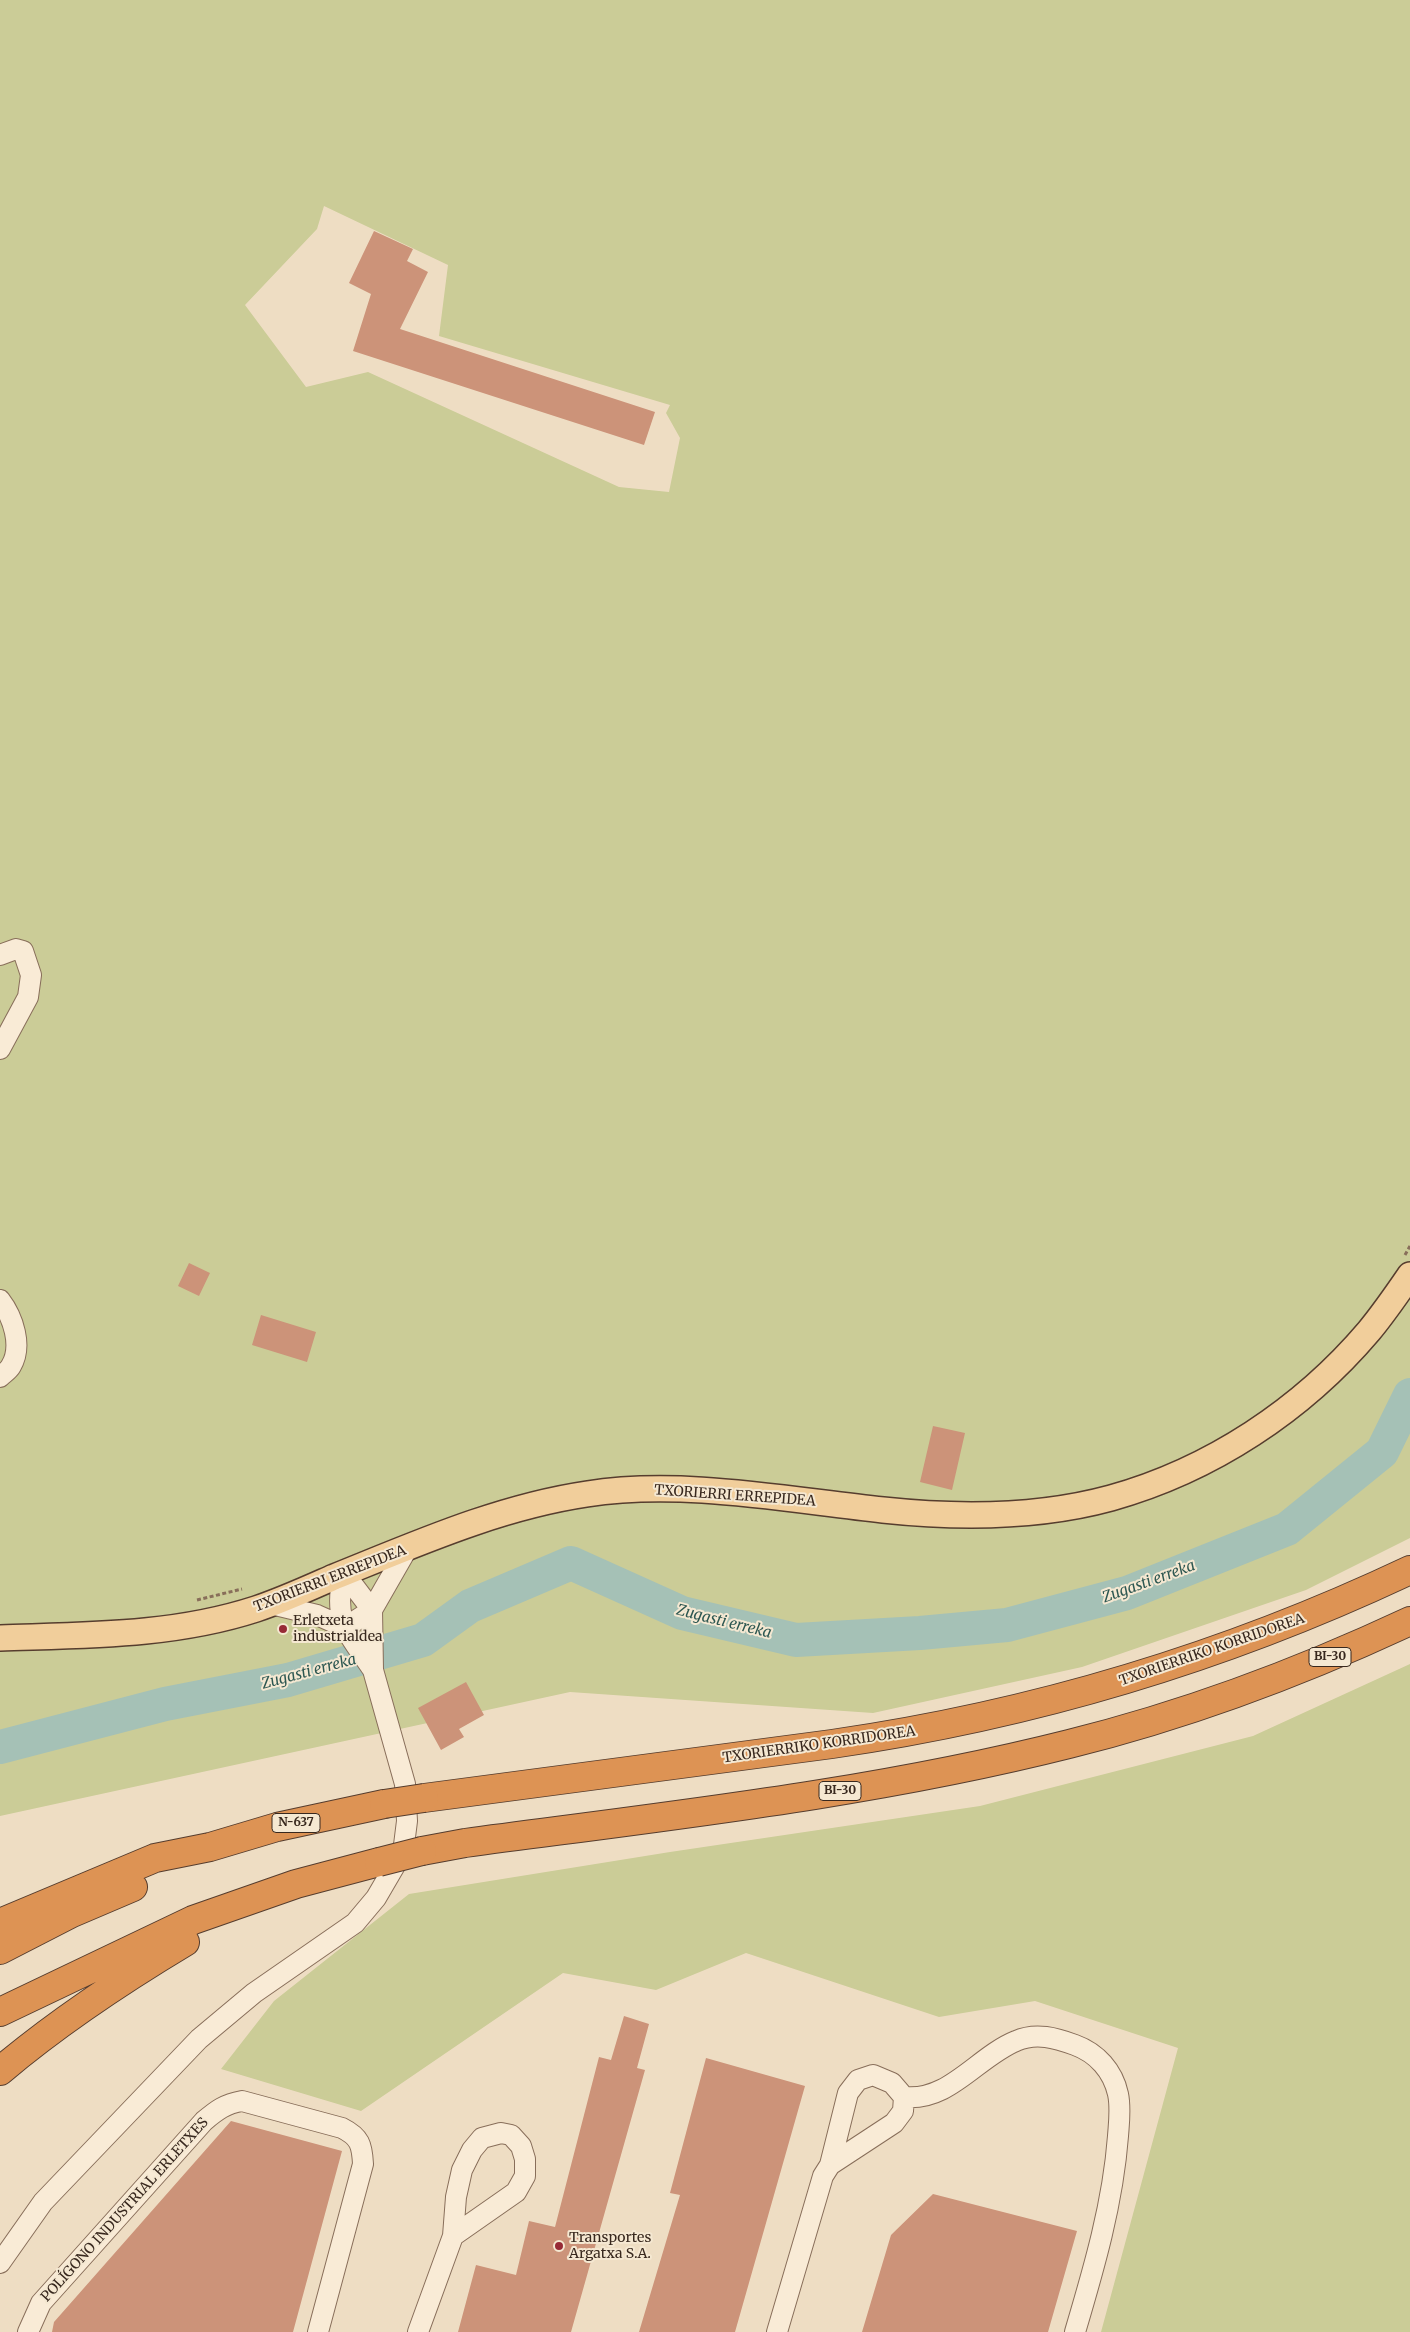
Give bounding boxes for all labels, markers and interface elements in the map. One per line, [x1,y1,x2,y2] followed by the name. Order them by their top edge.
[654,1482,816,1510] street label: TXORIERRI ERREPIDEA
[252,1542,408,1616] street label: TXORIERRI ERREPIDEA
[1100,1557,1198,1607] water label: Zugasti erreka
[675,1602,773,1642] water label: Zugasti erreka
[1117,1610,1307,1690] street label: TXORIERRIKO KORRIDOREA
[293,1613,382,1645] place label: Erletxeta industrialdea
[277,1623,289,1635] marker: Erletxeta industrialdea
[1309,1648,1351,1666] road number: BI-30
[260,1651,358,1693] water label: Zugasti erreka
[721,1723,917,1767] street label: TXORIERRIKO KORRIDOREA
[819,1782,861,1800] road number: BI-30
[272,1814,320,1832] road number: N-637
[38,2114,212,2306] street label: POLÍGONO INDUSTRIAL ERLETXES
[569,2230,651,2262] place label: Transportes Argatxa S.A.
[553,2240,565,2252] marker: Transportes Argatxa S.A.

